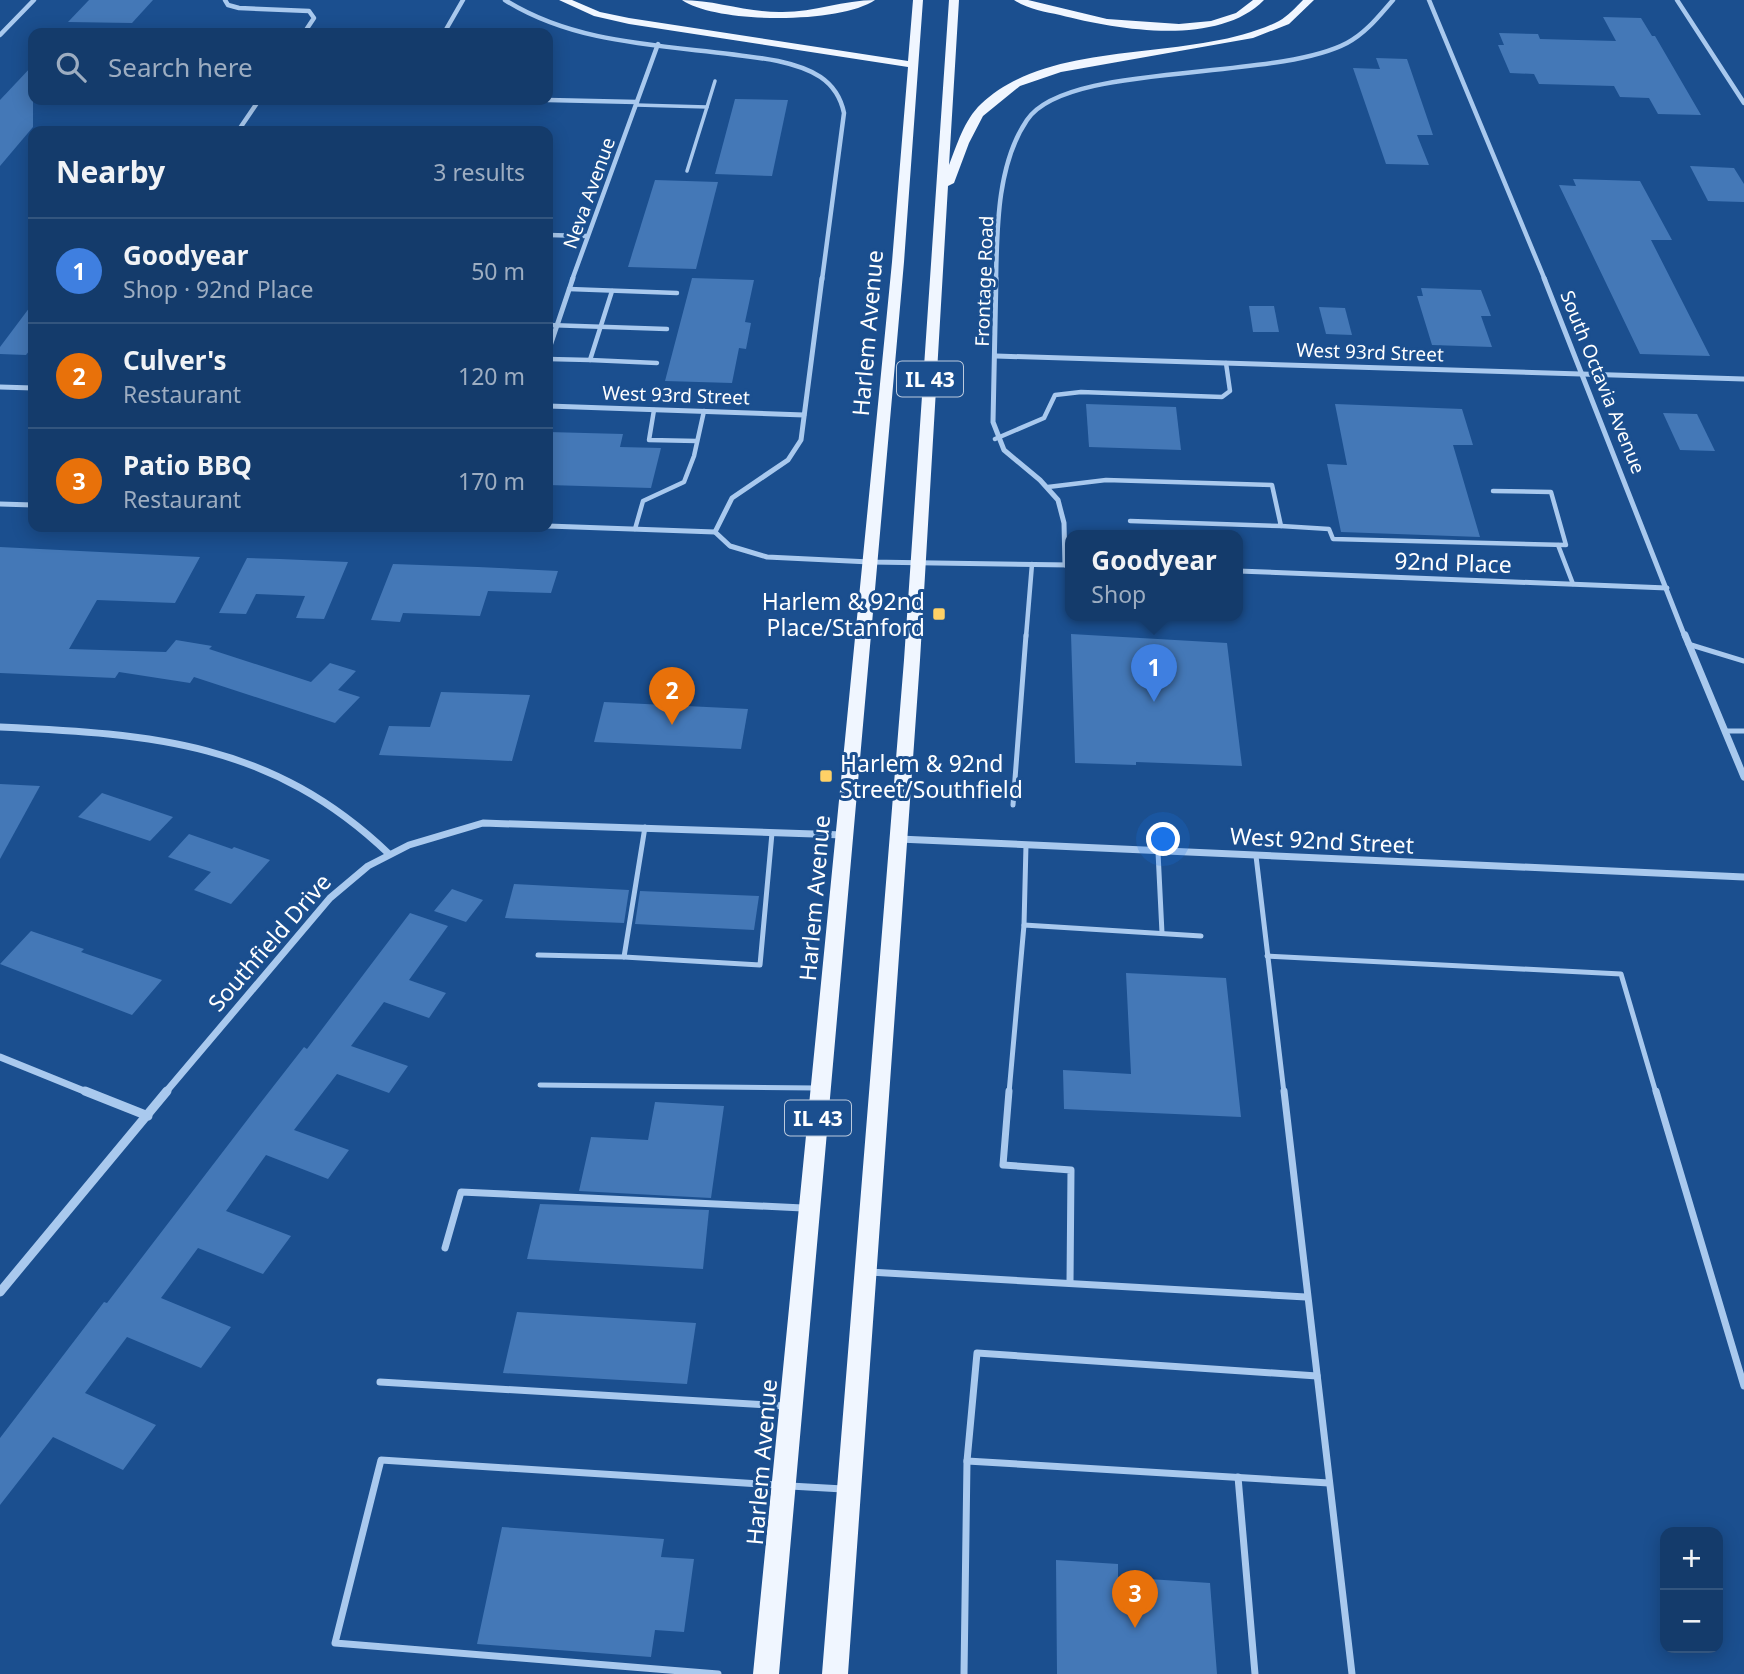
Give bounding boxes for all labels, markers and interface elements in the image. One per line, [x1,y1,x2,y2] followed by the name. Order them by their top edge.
[28,28,553,105] search box
[52,48,90,86] icon: search
[108,49,253,85] text: Search here
[557,134,621,252] street label: Neva Avenue
[56,151,165,192] text: Nearby
[433,156,525,188] text: 3 results
[969,215,999,347] street label: Frontage Road
[123,237,248,273] text: Goodyear
[844,249,890,417] street label: Harlem Avenue
[72,255,86,287] text: 1
[471,255,525,287] text: 50 m
[123,273,313,305] text: Shop · 92nd Place
[1554,286,1652,478] street label: South Octavia Avenue
[1296,336,1444,368] street label: West 93rd Street
[123,342,227,378] text: Culver's
[72,360,86,392] text: 2
[458,360,525,392] text: 120 m
[897,362,963,396] road number: IL 43
[123,378,241,410] text: Restaurant
[602,379,750,411] street label: West 93rd Street
[123,447,252,483] text: Patio BBQ
[72,465,86,497] text: 3
[458,465,525,497] text: 170 m
[123,483,241,515] text: Restaurant
[1065,530,1243,621] popup
[1091,542,1217,578] text: Goodyear
[1394,544,1512,580] street label: 92nd Place
[1091,578,1146,610] text: Shop
[762,585,925,643] place label: Harlem & 92nd Place/Stanford
[931,606,947,622] marker: Harlem & 92nd Place/Stanford
[1131,644,1177,702] pin: 1
[649,667,695,725] pin: 2
[840,747,1023,805] place label: Harlem & 92nd Street/Southfield
[818,768,834,784] marker: Harlem & 92nd Street/Southfield
[791,814,837,982] street label: Harlem Avenue
[1229,819,1415,861] street label: West 92nd Street
[1146,822,1180,856] your location
[200,866,338,1018] street label: Southfield Drive
[785,1100,851,1136] road number: IL 43
[738,1378,784,1546] street label: Harlem Avenue
[1660,1527,1723,1653] map controls
[1660,1527,1723,1590] button: +
[1112,1570,1158,1628] pin: 3
[1660,1590,1723,1653] button: −

